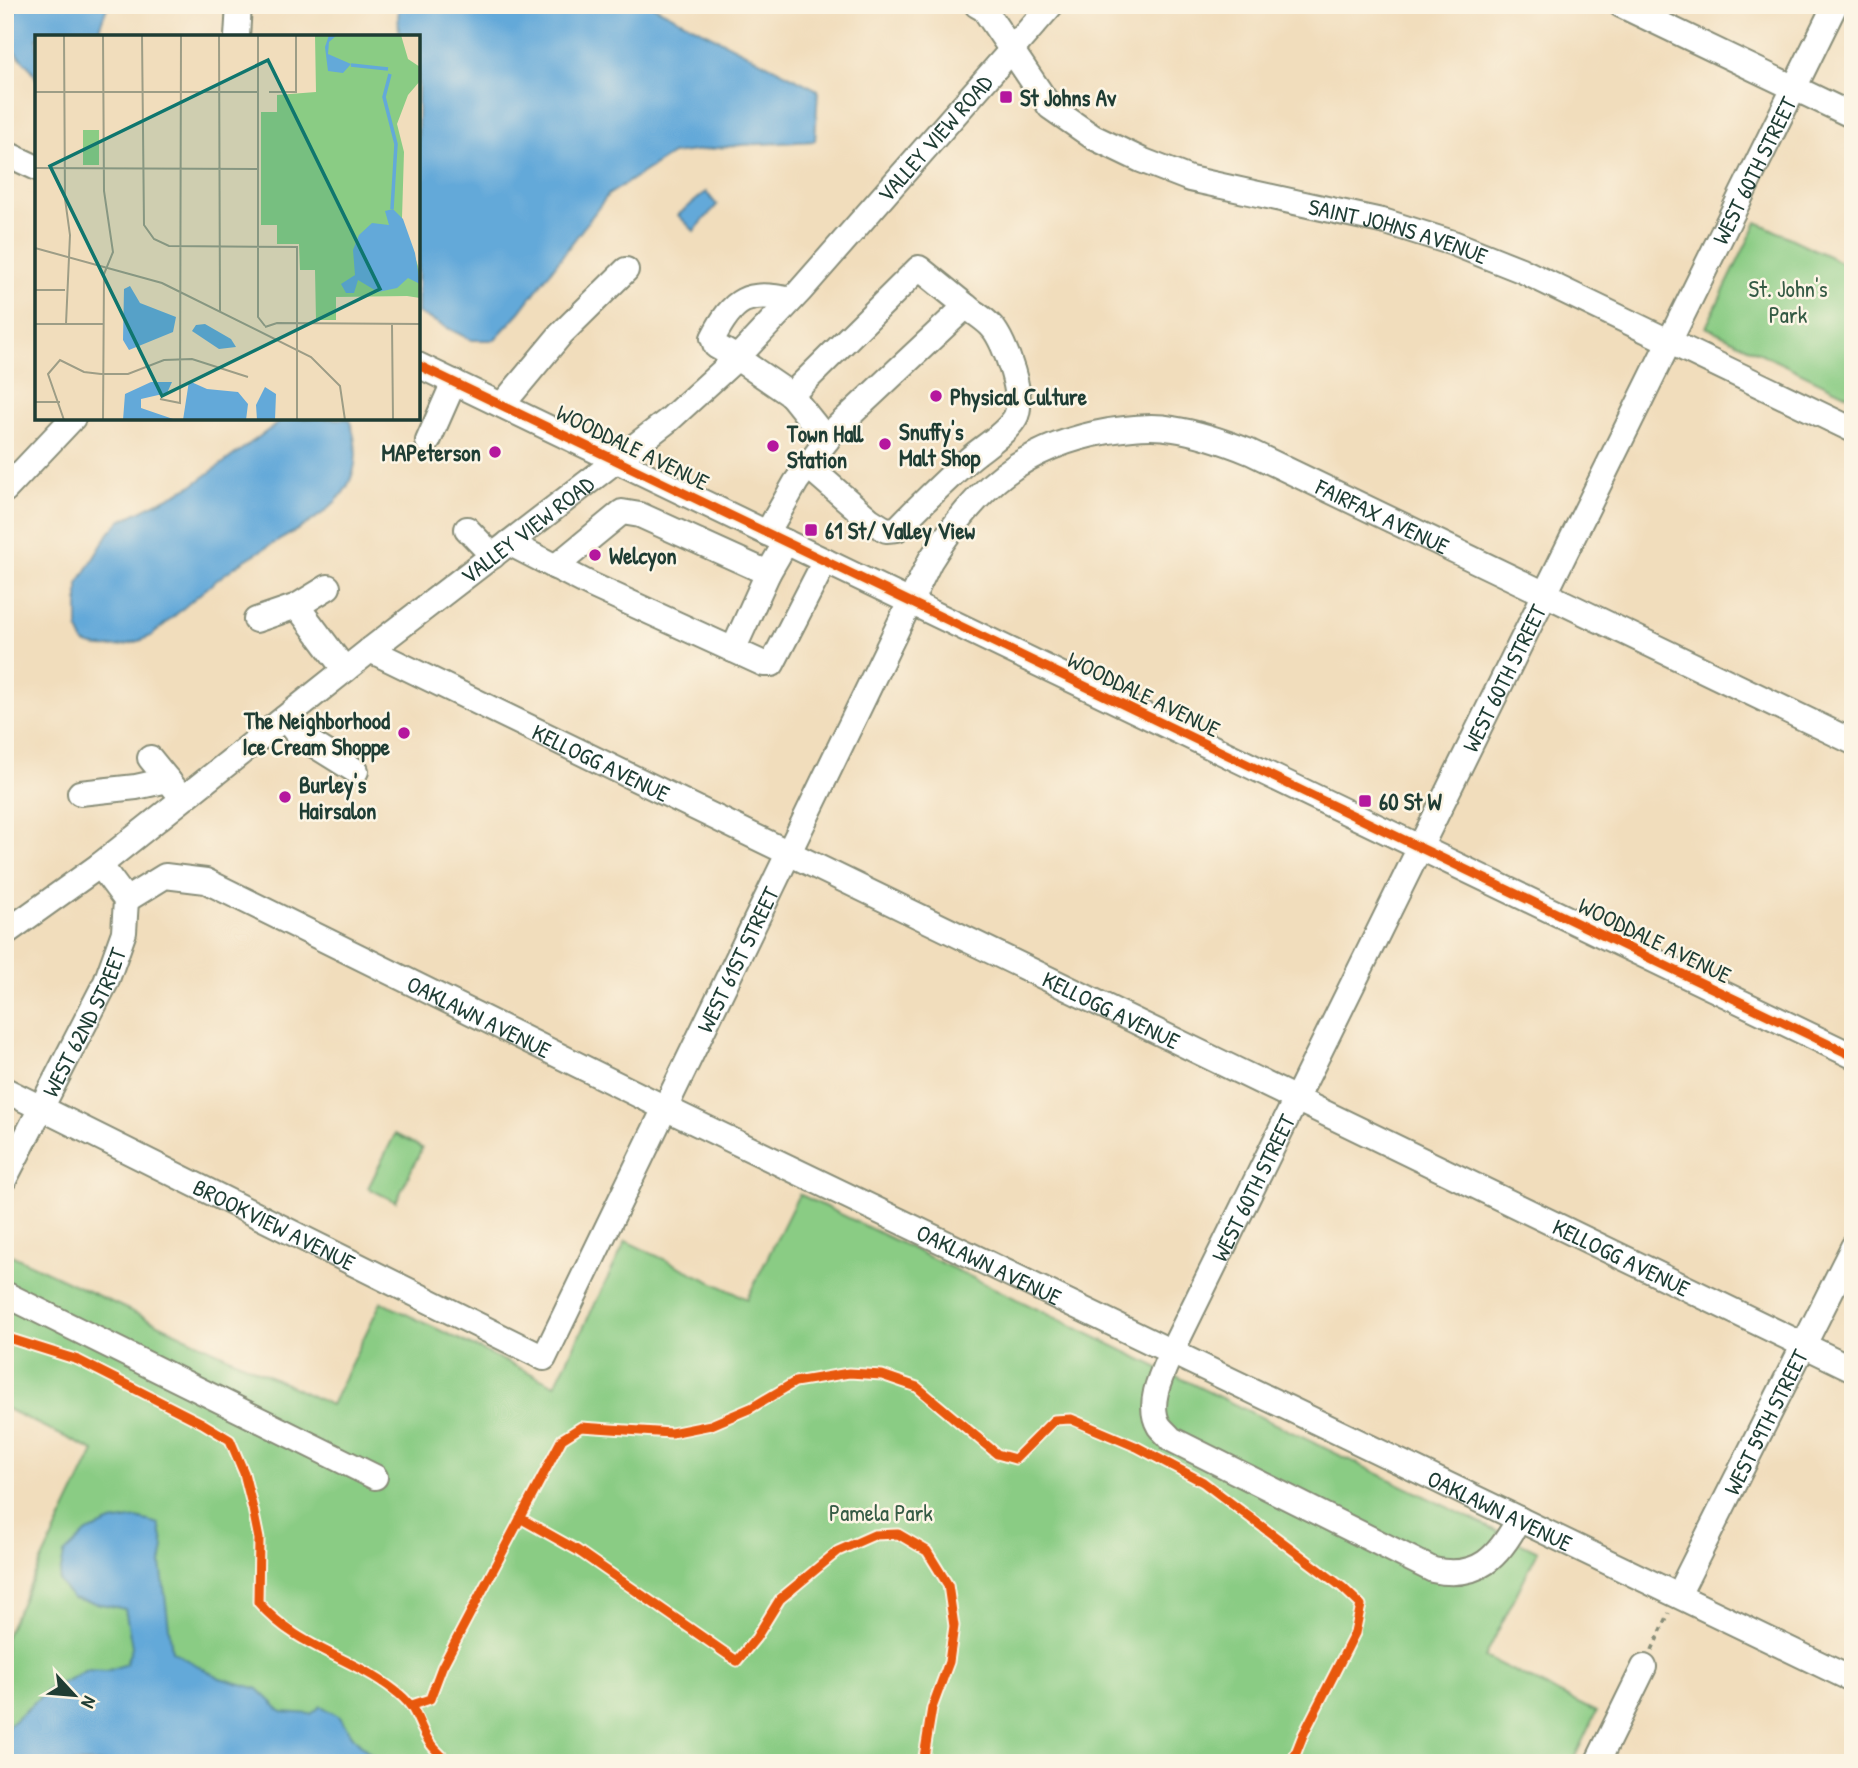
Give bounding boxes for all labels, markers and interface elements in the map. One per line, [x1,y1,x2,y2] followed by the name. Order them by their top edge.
[35,35,420,420] inset map
[870,67,999,208] street label: VALLEY VIEW ROAD
[1020,82,1117,113] place label: St Johns Av
[998,89,1014,105] marker: St Johns Av
[1704,91,1803,249] street label: WEST 60TH STREET
[1306,190,1492,271] street label: SAINT JOHNS AVENUE
[1748,273,1828,330] park label: St. John's Park
[950,381,1088,413] place label: Physical Culture
[928,388,944,404] marker: Physical Culture
[552,397,714,497] street label: WOODDALE AVENUE
[899,416,981,474] place label: Snuffy's Malt Shop
[786,418,864,475] place label: Town Hall Station
[877,436,893,452] marker: Snuffy's Malt Shop
[381,437,481,468] place label: MAPeterson
[765,438,781,454] marker: Town Hall Station
[487,444,503,460] marker: MAPeterson
[454,468,600,590] street label: VALLEY VIEW ROAD
[1310,470,1455,561] street label: FAIRFAX AVENUE
[825,515,976,547] place label: 61 St/ Valley View
[803,522,819,538] marker: 61 St/ Valley View
[609,540,677,572] place label: Welcyon
[587,547,603,563] marker: Welcyon
[1454,599,1553,757] street label: WEST 60TH STREET
[1063,644,1225,744] street label: WOODDALE AVENUE
[242,705,391,763] place label: The Neighborhood Ice Cream Shoppe
[527,716,675,809] street label: KELLOGG AVENUE
[396,725,412,741] marker: The Neighborhood Ice Cream Shoppe
[299,769,376,826] place label: Burley's Hairsalon
[1379,786,1443,817] place label: 60 St W
[277,789,293,805] marker: Burley's Hairsalon
[1357,793,1373,809] marker: 60 St W
[689,881,786,1037] street label: WEST 61ST STREET
[1574,890,1736,990] street label: WOODDALE AVENUE
[34,943,133,1102] street label: WEST 62ND STREET
[1038,963,1185,1056] street label: KELLOGG AVENUE
[402,967,557,1065] street label: OAKLAWN AVENUE
[1203,1108,1302,1266] street label: WEST 60TH STREET
[188,1171,361,1277] street label: BROOKVIEW AVENUE
[1548,1210,1695,1303] street label: KELLOGG AVENUE
[912,1216,1067,1312] street label: OAKLAWN AVENUE
[1716,1344,1815,1500] street label: WEST 59TH STREET
[1423,1462,1578,1558] street label: OAKLAWN AVENUE
[829,1497,933,1528] park label: Pamela Park
[38,1660,108,1730] north arrow
[75,1692,103,1713] text: N

